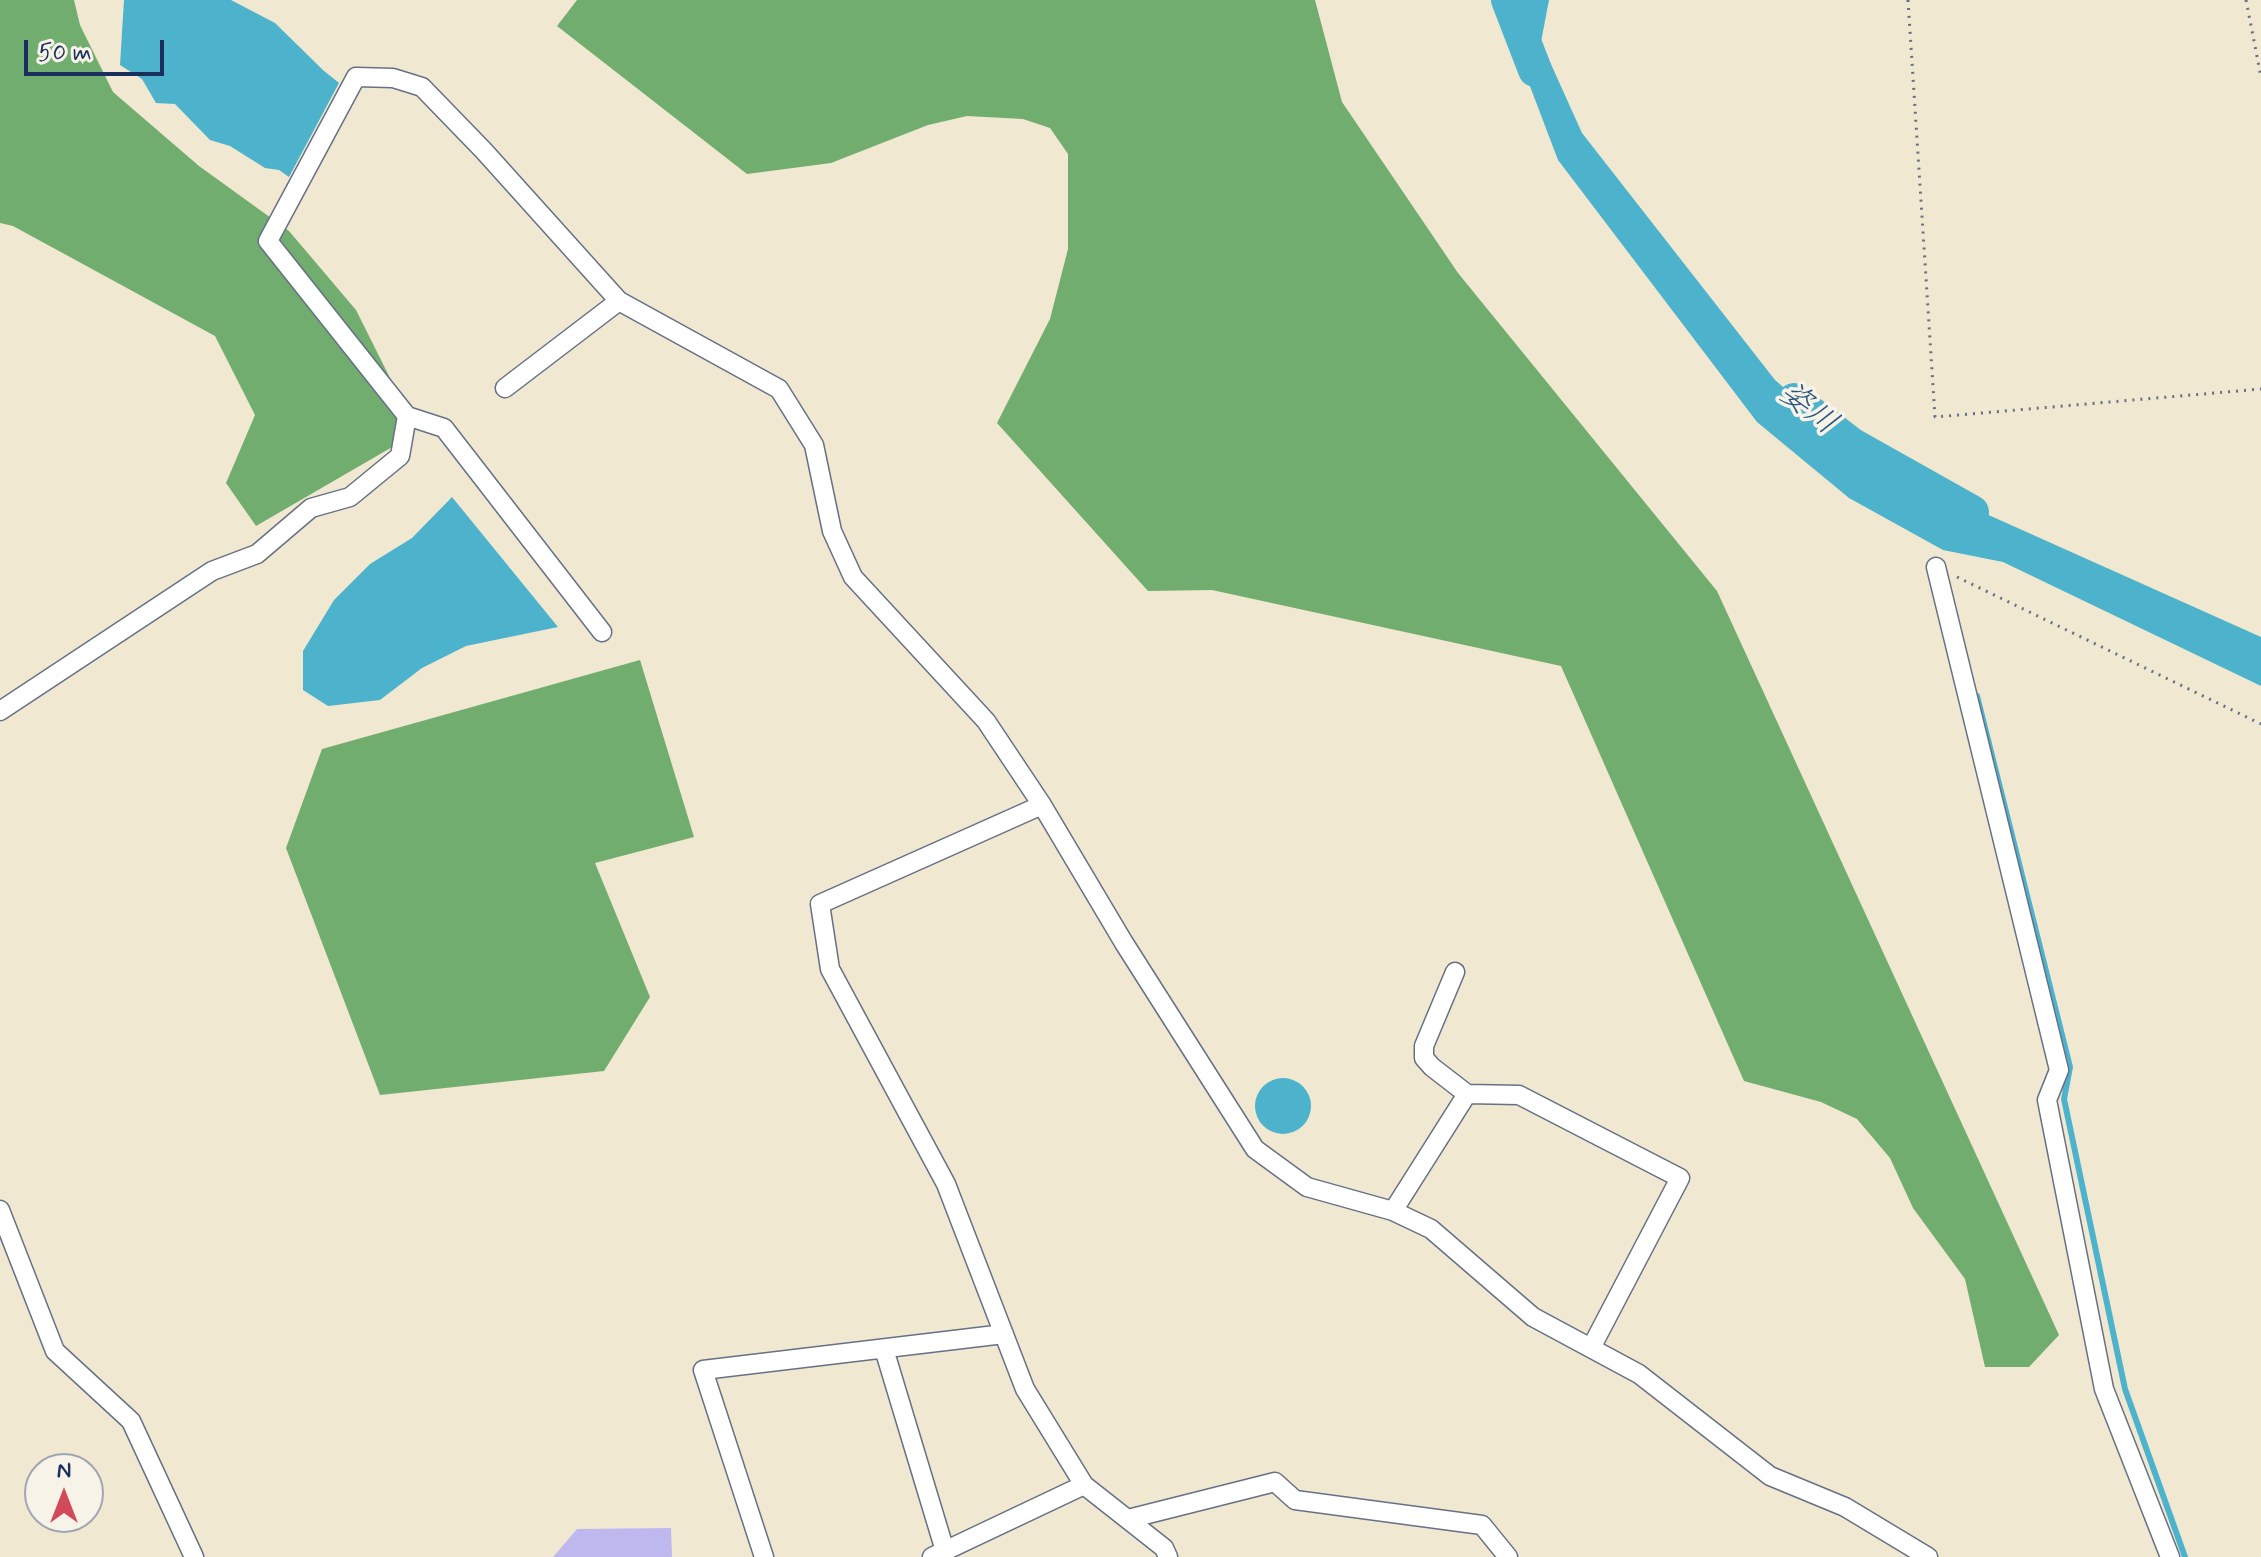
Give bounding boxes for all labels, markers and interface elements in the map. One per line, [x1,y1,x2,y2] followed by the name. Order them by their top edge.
[28,24,168,74] scale bar
[38,38,92,69] text: 50 m
[1770,375,1844,445] water label: 姿川
[24,1453,104,1533] north arrow
[57,1457,71,1485] text: N

